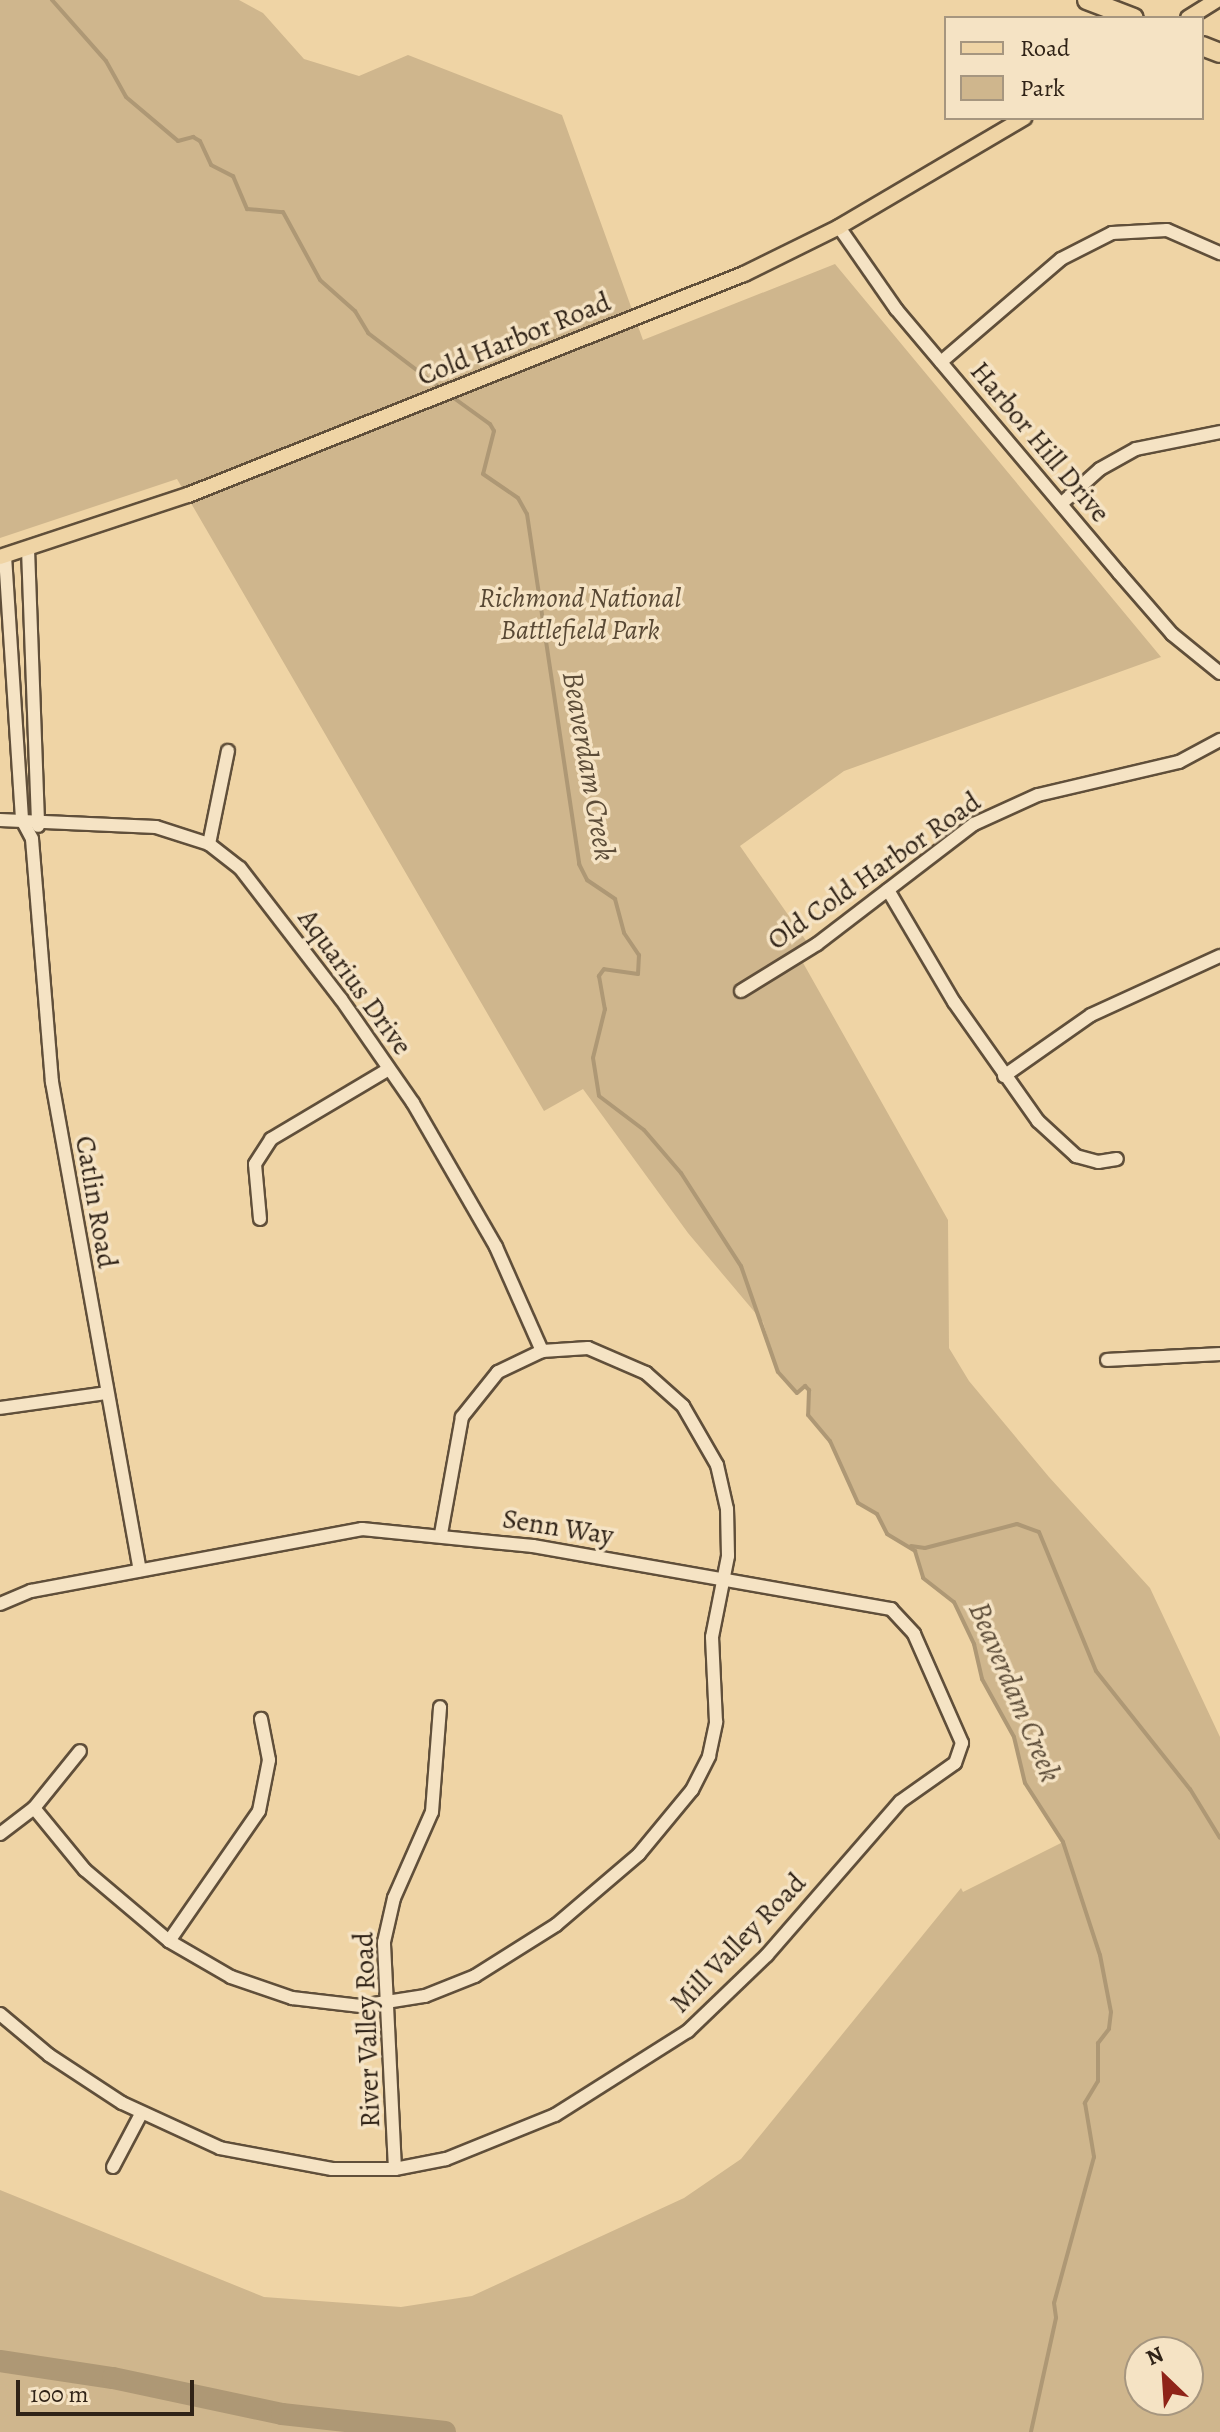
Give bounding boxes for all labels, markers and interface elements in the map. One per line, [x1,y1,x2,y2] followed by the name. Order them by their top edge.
[944,16,1204,120] legend
[1020,32,1070,64] text: Road
[1020,72,1065,104] text: Park
[412,285,616,393] street label: Cold Harbor Road
[963,355,1117,529] street label: Harbor Hill Drive
[479,581,681,647] park label: Richmond National Battlefield Park
[555,668,623,864] water label: Beaverdam Creek
[761,785,987,957] street label: Old Cold Harbor Road
[291,903,419,1061] street label: Aquarius Drive
[68,1133,124,1271] street label: Catlin Road
[500,1502,616,1552] street label: Senn Way
[961,1597,1069,1787] water label: Beaverdam Creek
[663,1866,813,2020] street label: Mill Valley Road
[347,1931,387,2129] street label: River Valley Road
[1124,2336,1204,2416] north arrow
[1141,2339,1168,2373] text: N
[20,2364,198,2414] scale bar
[30,2378,89,2410] text: 100 m

